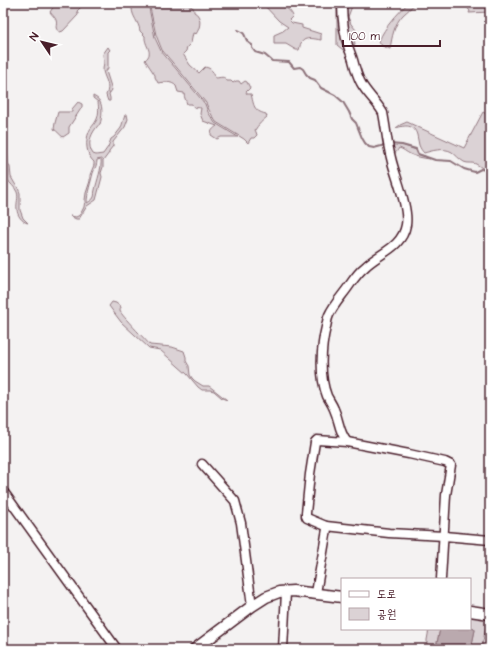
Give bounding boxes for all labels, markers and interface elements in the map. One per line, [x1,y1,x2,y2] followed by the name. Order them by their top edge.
[22,22,62,62] north arrow
[343,22,440,48] scale bar
[349,28,380,45] text: 100 m
[26,29,42,44] text: N
[341,578,471,630] legend
[377,586,396,603] text: 도로
[377,606,396,623] text: 공원

